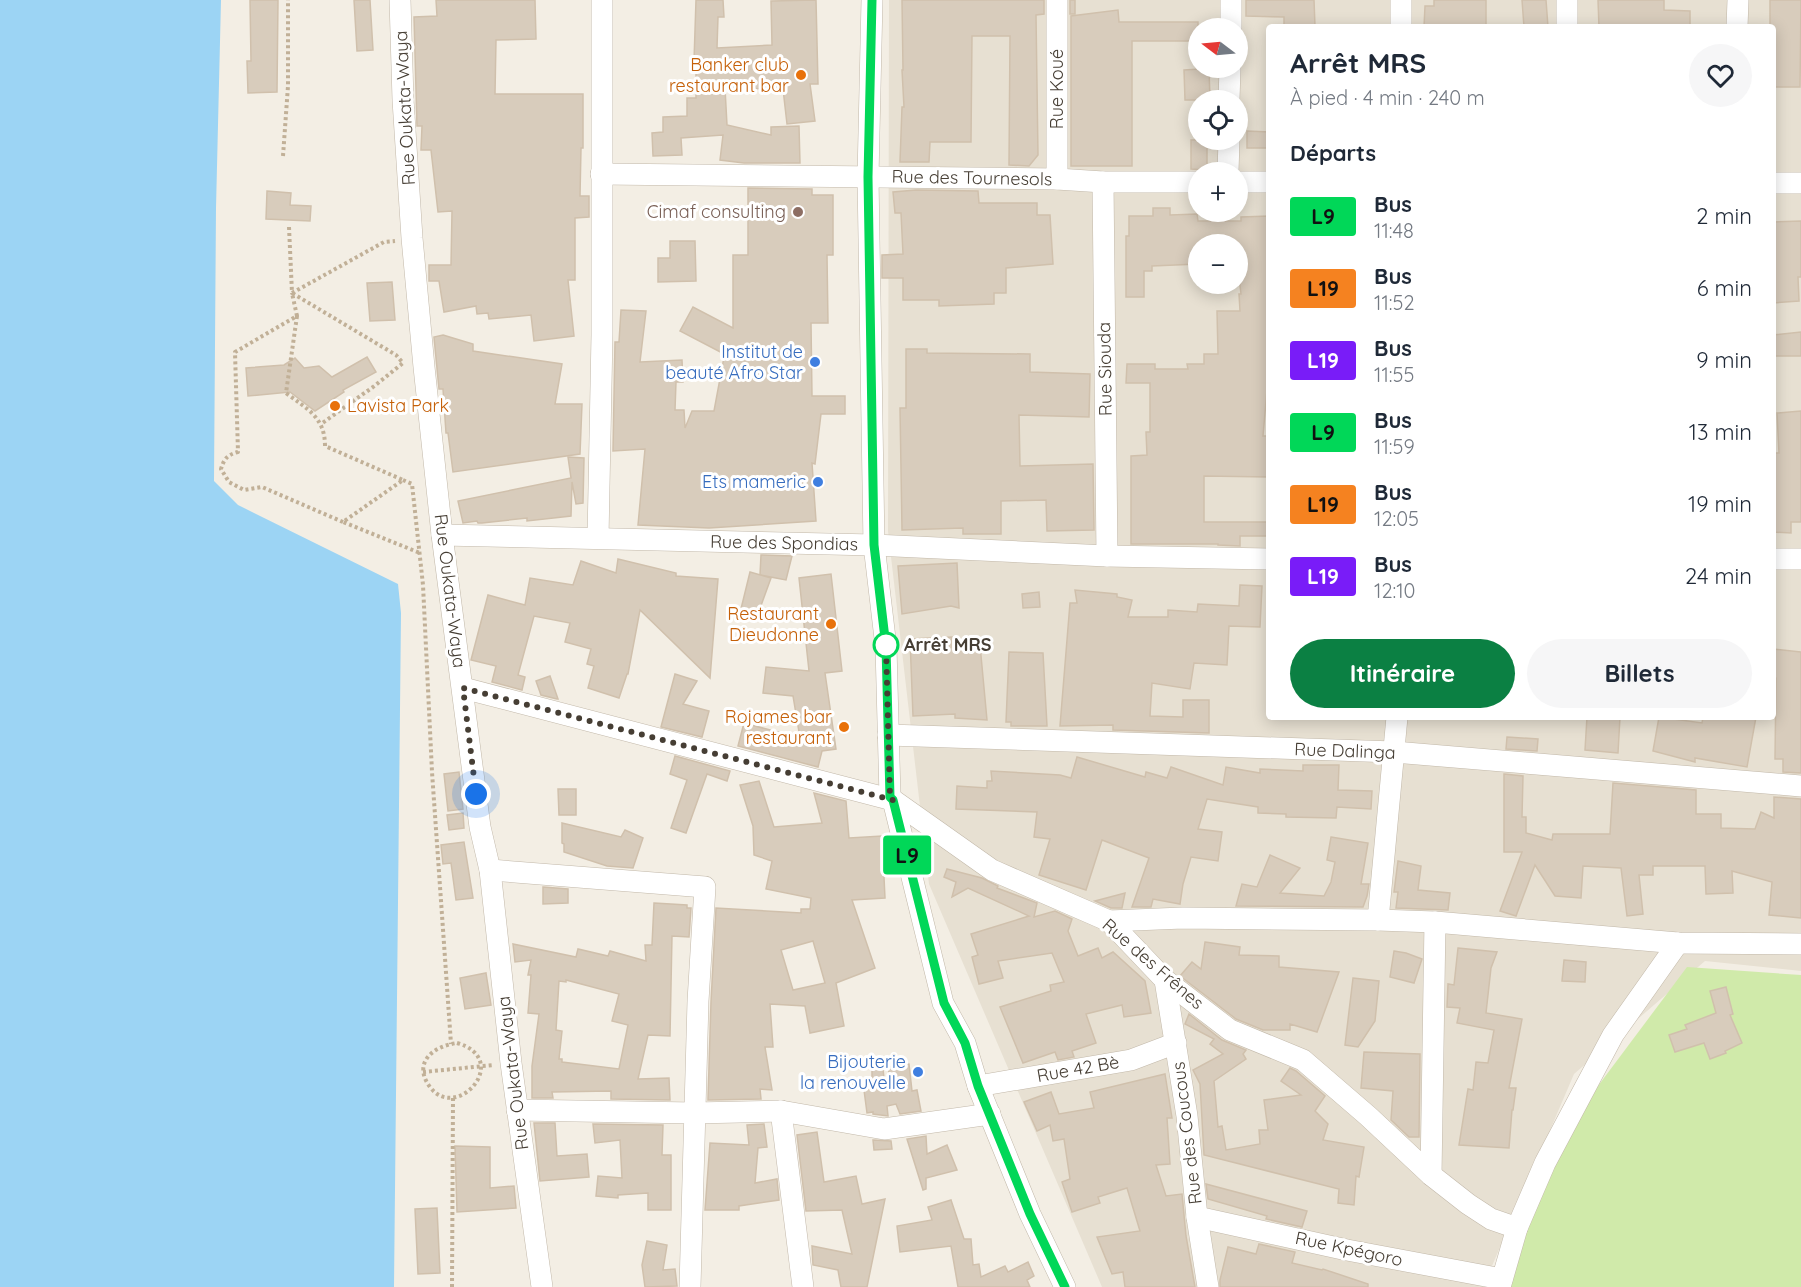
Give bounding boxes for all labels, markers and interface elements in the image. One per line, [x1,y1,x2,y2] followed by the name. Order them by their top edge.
[1188,18,1248,78] north arrow
[1188,18,1248,294] map controls
[389,30,420,186] street label: Rue Oukata-Waya
[1689,44,1752,107] button: heart
[1290,45,1426,80] text: Arrêt MRS
[1045,49,1068,129] street label: Rue Koué
[669,53,789,97] place label: Banker club restaurant bar
[794,68,808,82] marker: Banker club restaurant bar
[1290,85,1485,110] text: À pied · 4 min · 240 m
[1188,90,1248,150] button: locate
[1290,139,1376,167] text: Départs
[1188,162,1248,222] button: +
[891,165,1053,190] street label: Rue des Tournesols
[1374,190,1412,218] text: Bus
[647,200,786,223] place label: Cimaf consulting
[1696,202,1752,230] text: 2 min
[1311,203,1335,229] text: L9
[791,205,805,219] marker: Cimaf consulting
[1374,218,1414,243] text: 11:48
[1188,234,1248,294] button: −
[1374,262,1412,290] text: Bus
[1697,274,1752,302] text: 6 min
[1307,275,1339,301] text: L19
[1374,290,1415,315] text: 11:52
[1092,322,1117,416] street label: Rue Siouda
[1374,334,1412,362] text: Bus
[665,340,803,384] place label: Institut de beauté Afro Star
[1696,346,1752,374] text: 9 min
[1307,347,1339,373] text: L19
[808,355,822,369] marker: Institut de beauté Afro Star
[1374,362,1414,387] text: 11:55
[347,394,449,417] place label: Lavista Park
[328,399,342,413] marker: Lavista Park
[1374,406,1412,434] text: Bus
[1689,418,1752,446] text: 13 min
[1311,419,1335,445] text: L9
[1374,434,1415,459] text: 11:59
[702,470,806,493] place label: Ets mameric
[811,475,825,489] marker: Ets mameric
[1374,478,1412,506] text: Bus
[1688,490,1752,518] text: 19 min
[1307,491,1339,517] text: L19
[1374,506,1419,531] text: 12:05
[430,513,471,669] street label: Rue Oukata-Waya
[710,530,858,555] street label: Rue des Spondias
[1374,550,1412,578] text: Bus
[1685,562,1752,590] text: 24 min
[1307,563,1339,589] text: L19
[1374,578,1416,603] text: 12:10
[727,602,819,646] place label: Restaurant Dieudonne
[824,617,838,631] marker: Restaurant Dieudonne
[873,632,899,658] marker: Arrêt MRS
[904,633,992,656] place label: Arrêt MRS
[1290,639,1515,708] button: Itinéraire
[1527,639,1752,708] button: Billets
[725,705,832,749] place label: Rojames bar restaurant
[837,720,851,734] marker: Rojames bar restaurant
[1294,737,1396,764] street label: Rue Dalinga
[461,779,491,809] your location
[880,836,934,874] line badge: L9
[895,842,919,868] text: L9
[1098,913,1209,1014] street label: Rue des Frênes
[492,995,533,1151] street label: Rue Oukata-Waya
[800,1050,906,1094] place label: Bijouterie la renouvelle
[1035,1050,1121,1087] street label: Rue 42 Bè
[1166,1060,1207,1206] street label: Rue des Coucous
[911,1065,925,1079] marker: Bijouterie la renouvelle
[1293,1226,1405,1271] street label: Rue Kpégoro

